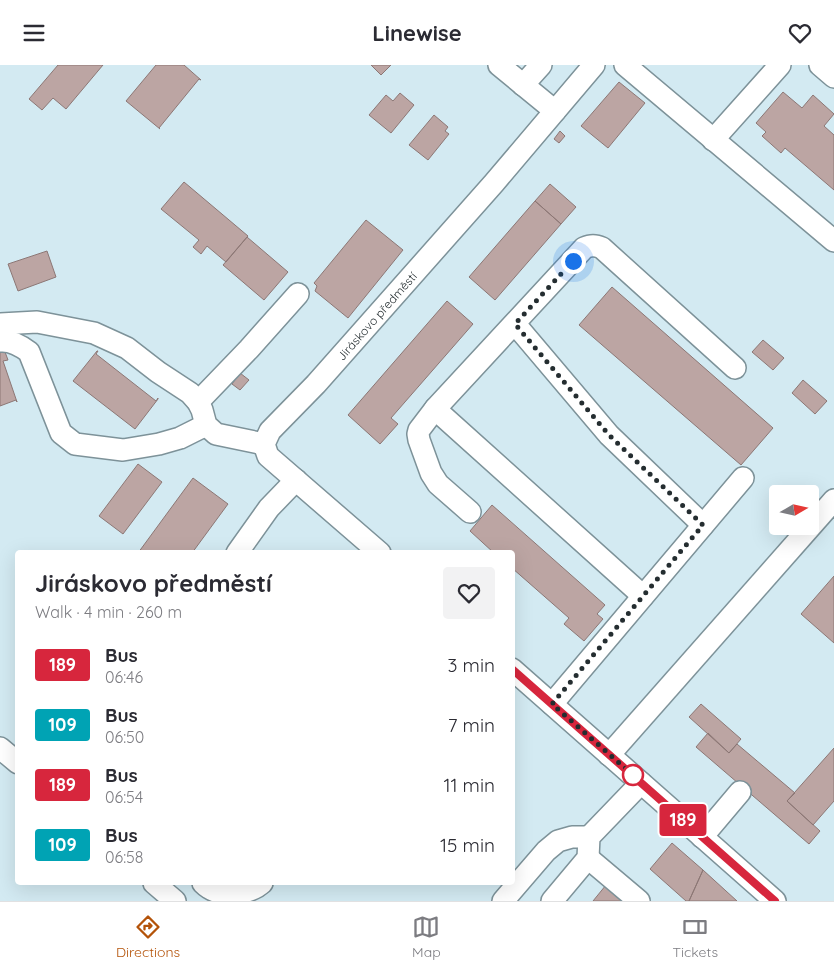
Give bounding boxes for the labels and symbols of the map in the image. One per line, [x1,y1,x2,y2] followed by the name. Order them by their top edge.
[561,249,586,274] your location
[333,268,420,363] street label: Jiráskovo předměstí
[769,485,819,535] north arrow
[622,764,644,786] unlabelled marker
[654,804,712,836] line badge: 189

